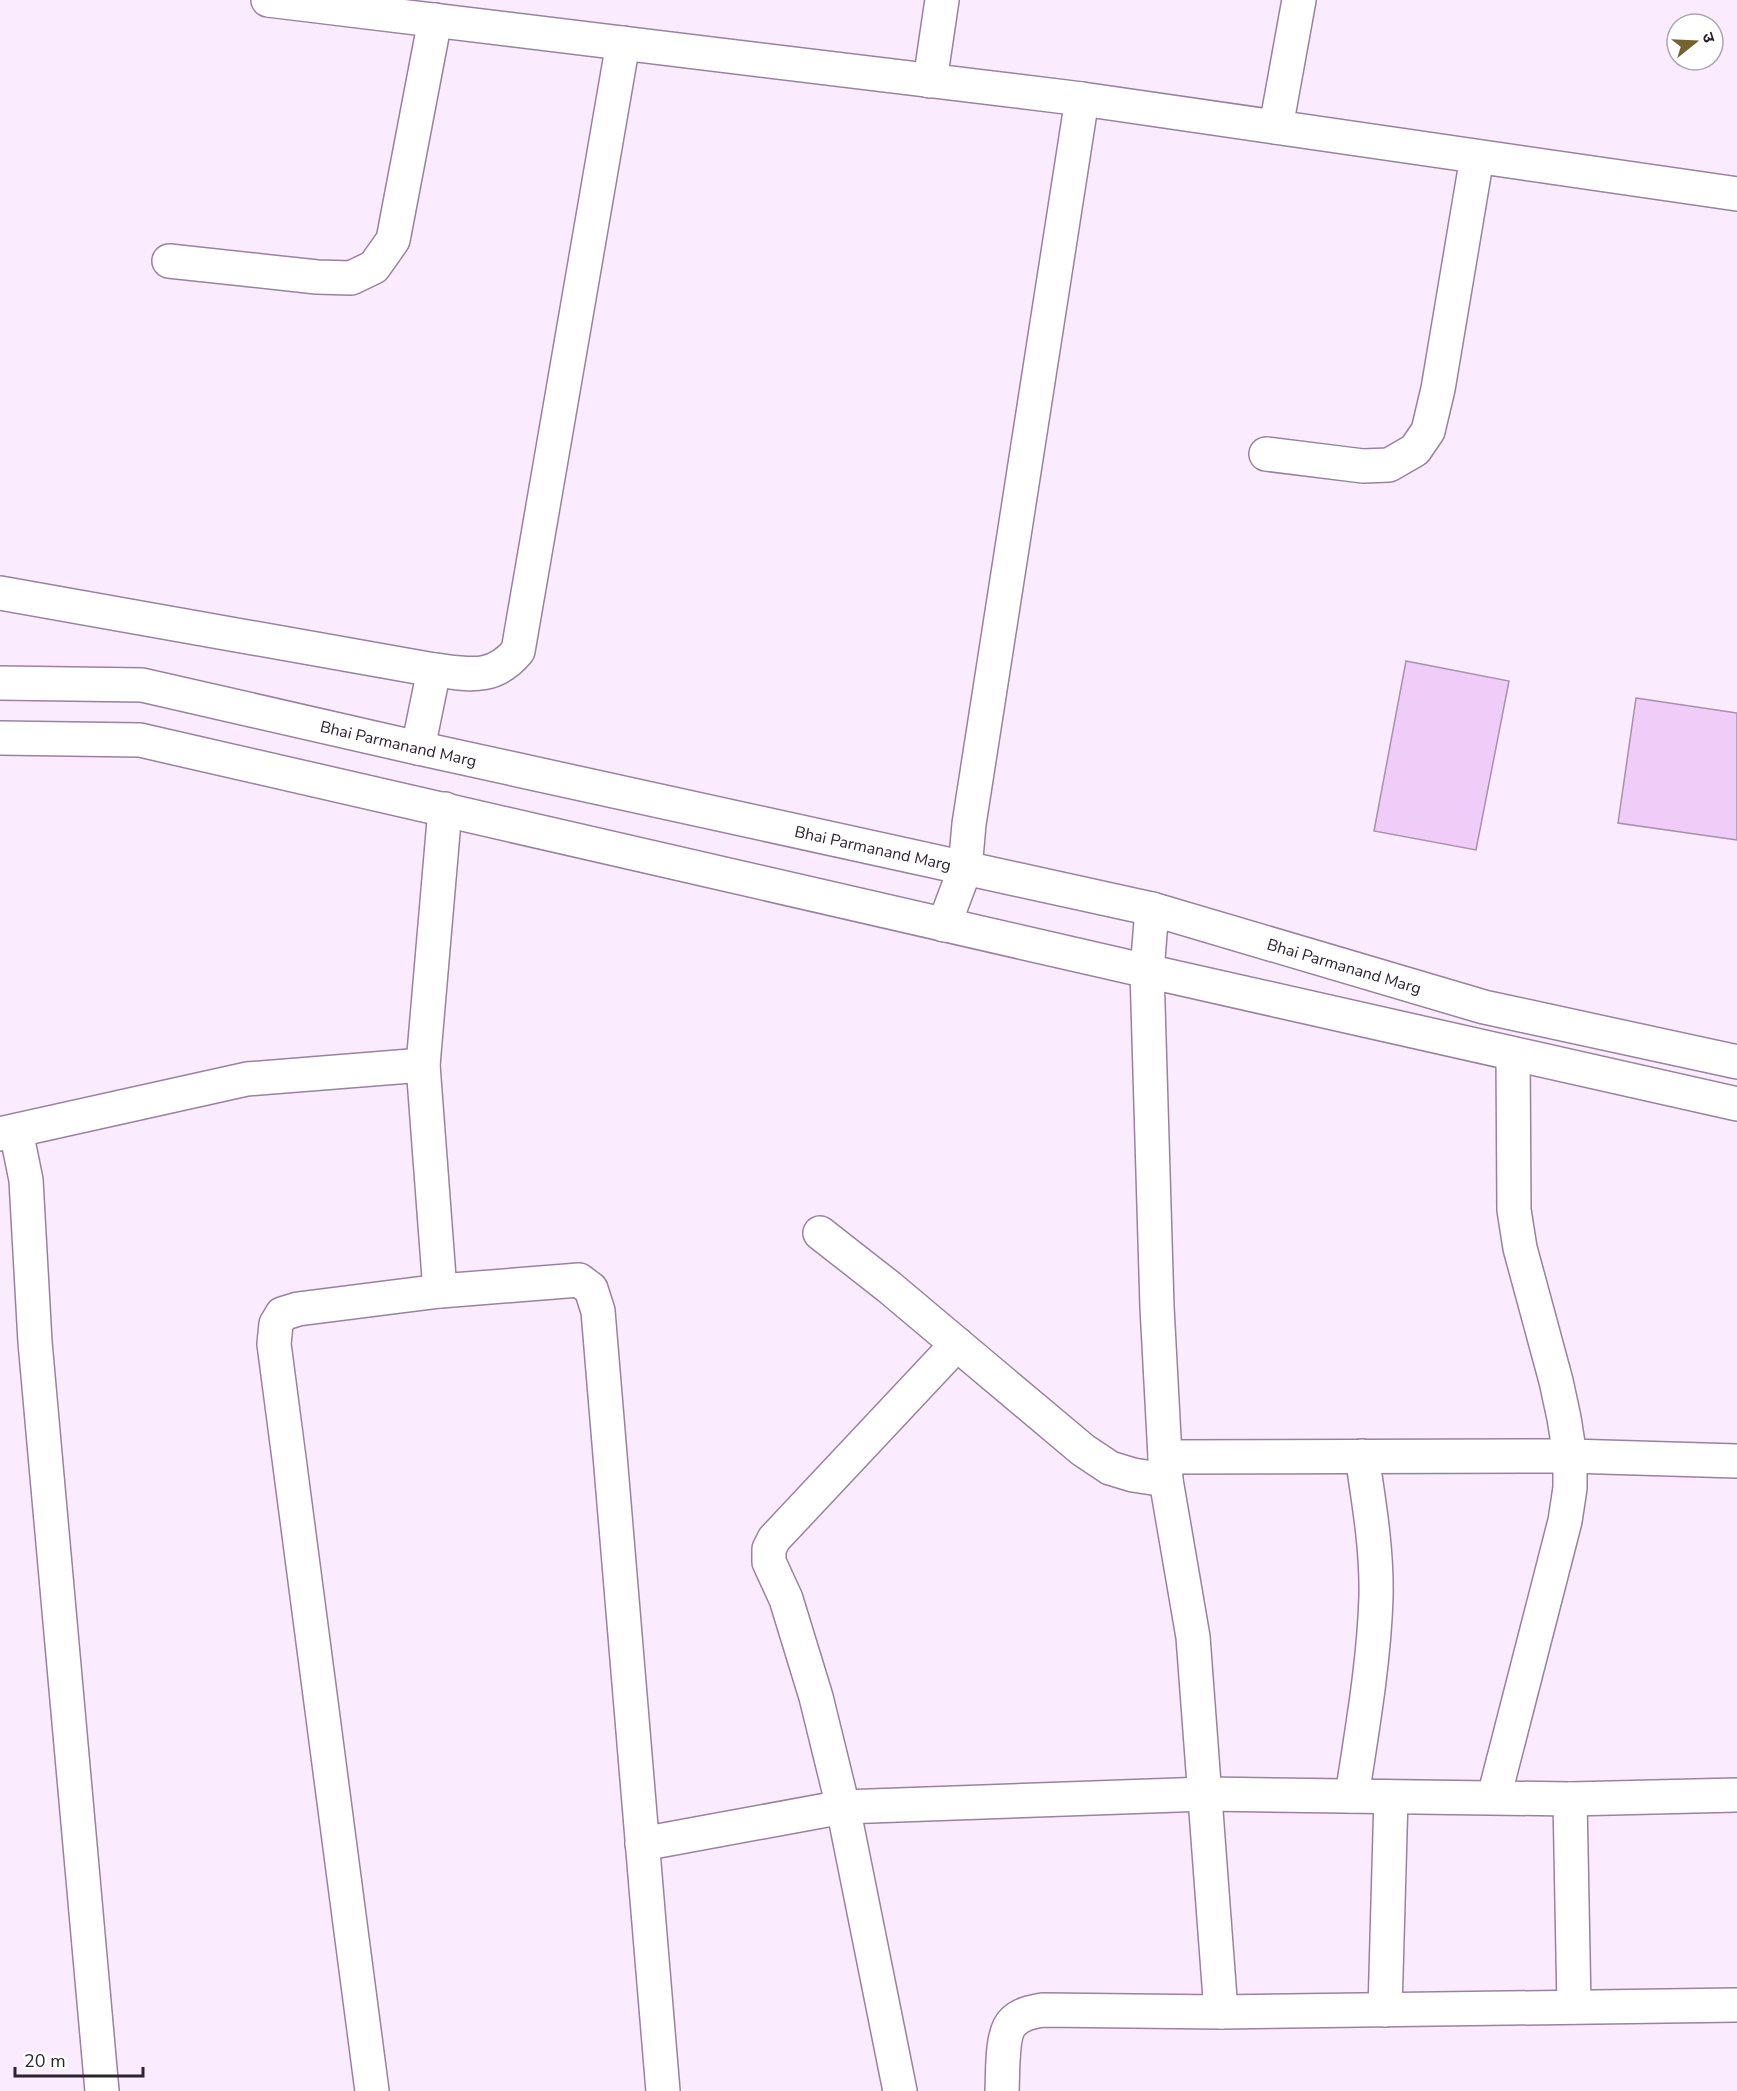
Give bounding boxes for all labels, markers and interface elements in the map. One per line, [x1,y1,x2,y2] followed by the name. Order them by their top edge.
[1665,12,1725,72] north arrow
[1696,30,1720,46] text: उ
[318,716,479,773] street label: Bhai Parmanand Marg
[792,821,953,877] street label: Bhai Parmanand Marg
[1264,934,1424,1000] street label: Bhai Parmanand Marg
[15,2040,142,2078] scale bar
[24,2049,66,2073] text: 20 m

